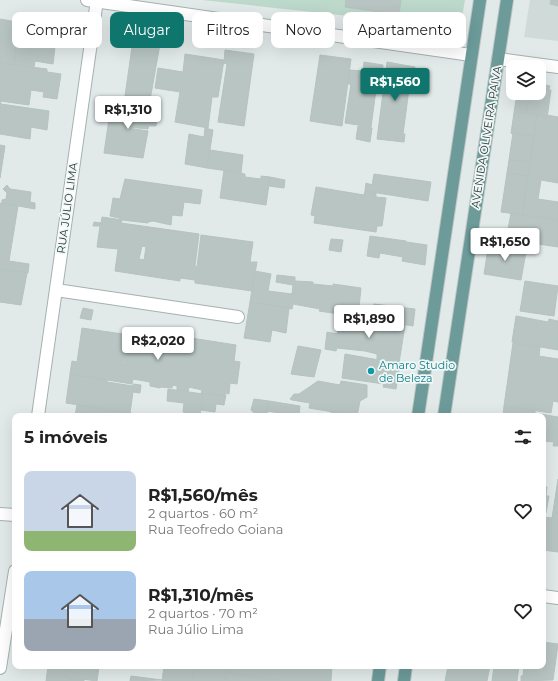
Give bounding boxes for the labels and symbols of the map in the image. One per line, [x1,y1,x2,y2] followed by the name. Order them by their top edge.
[468,65,504,209] street label: AVENIDA OLIVEIRA PAIVA
[358,68,432,102] pin: R$1,560
[91,96,165,130] pin: R$1,310
[54,162,80,254] street label: RUA JÚLIO LIMA
[468,228,542,262] pin: R$1,650
[332,305,406,339] pin: R$1,890
[121,327,195,361] pin: R$2,020
[379,358,455,385] place label: Amaro Studio de Beleza
[366,366,376,376] marker: Amaro Studio de Beleza

